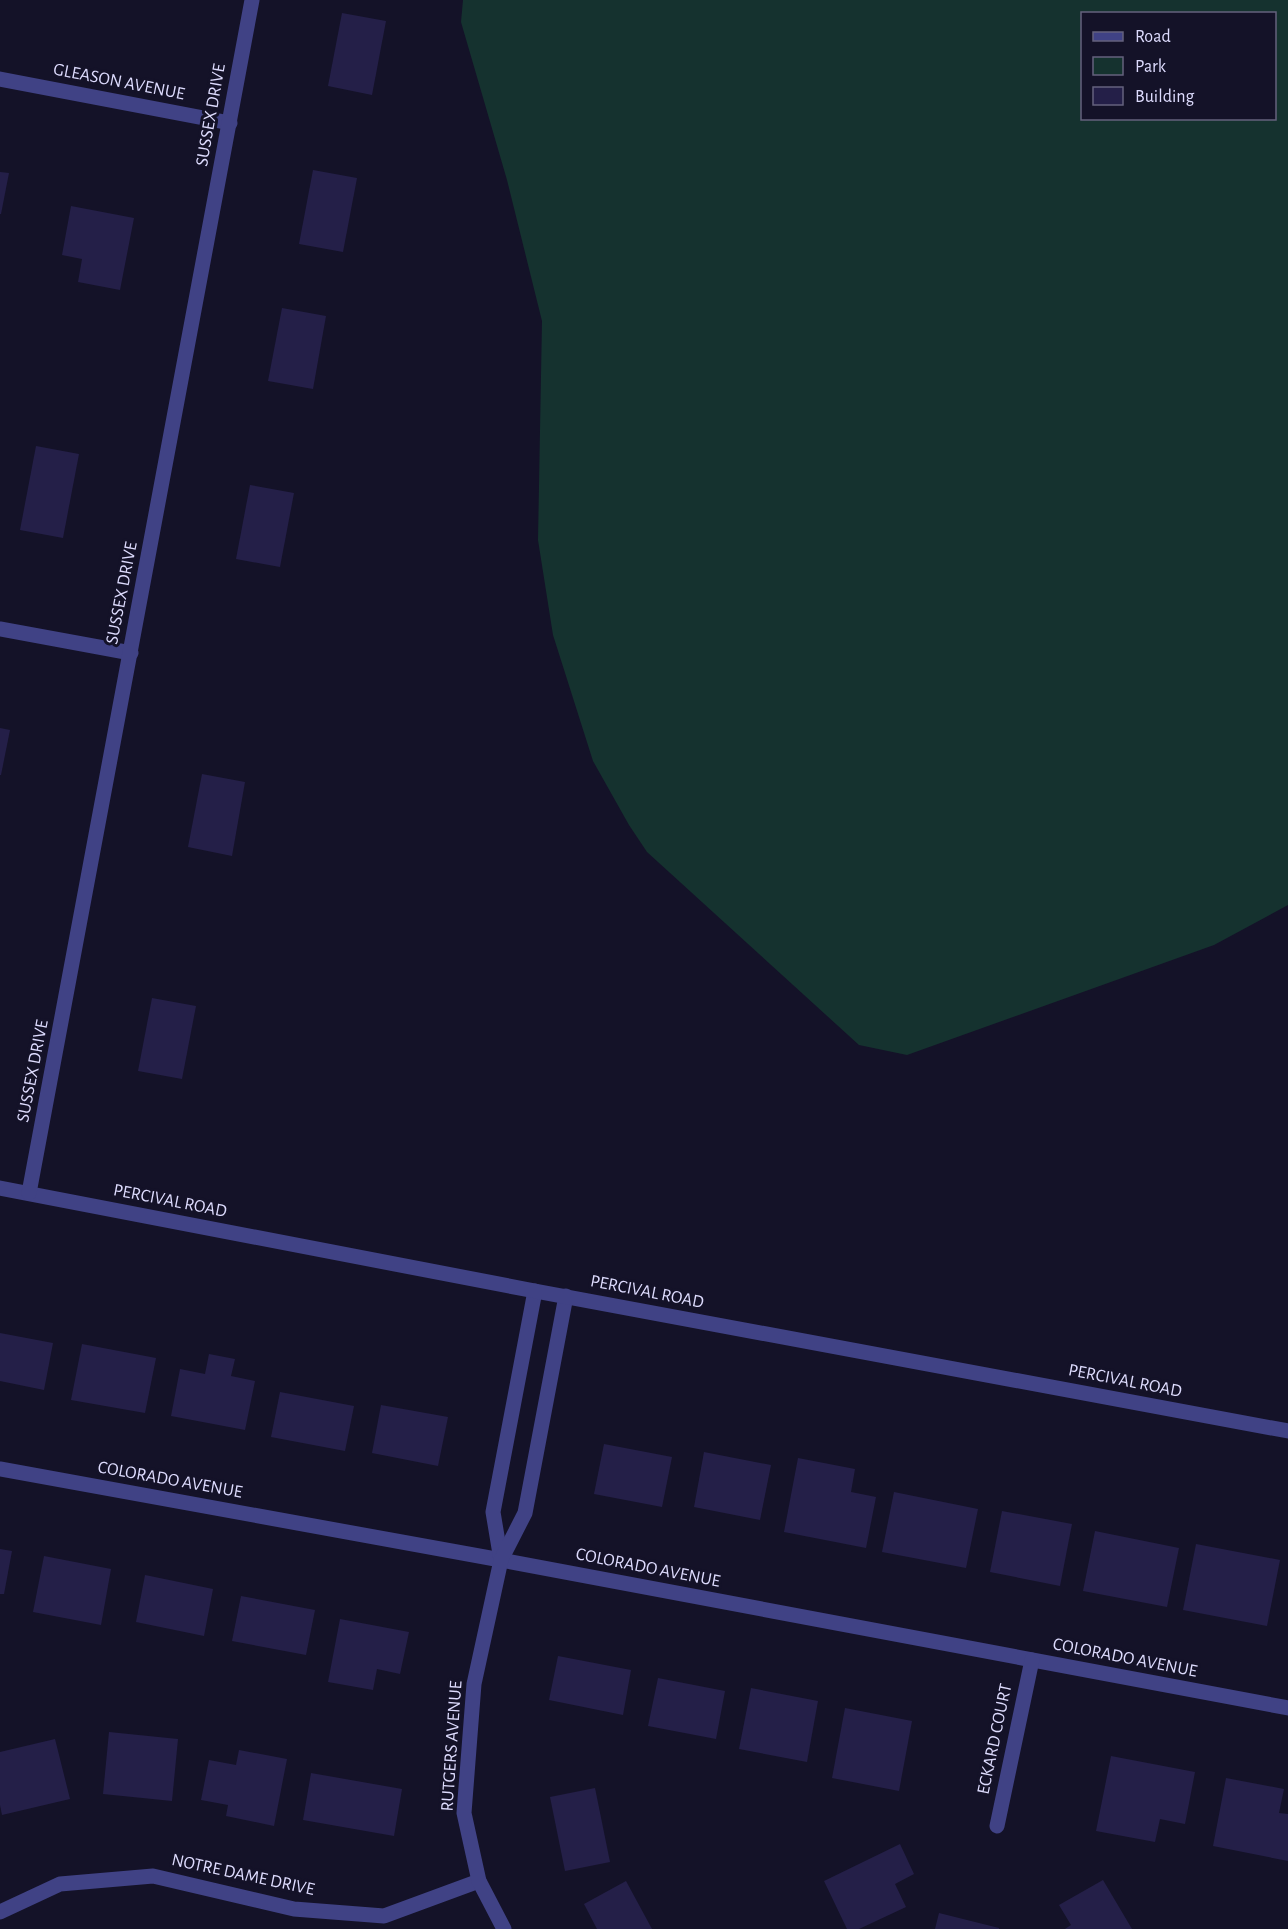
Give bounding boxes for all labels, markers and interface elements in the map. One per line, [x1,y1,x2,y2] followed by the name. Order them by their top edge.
[1081,12,1276,120] legend
[1135,28,1171,46] text: Road
[1135,58,1167,76] text: Park
[52,60,187,104] street label: GLEASON AVENUE
[193,62,229,168] street label: SUSSEX DRIVE
[1135,88,1195,106] text: Building
[103,540,141,646] street label: SUSSEX DRIVE
[14,1018,52,1124] street label: SUSSEX DRIVE
[112,1181,228,1221] street label: PERCIVAL ROAD
[589,1272,705,1312] street label: PERCIVAL ROAD
[1067,1361,1183,1401] street label: PERCIVAL ROAD
[96,1458,244,1502] street label: COLORADO AVENUE
[574,1545,722,1591] street label: COLORADO AVENUE
[1051,1635,1199,1681] street label: COLORADO AVENUE
[438,1680,466,1812] street label: RUTGERS AVENUE
[974,1682,1016,1796] street label: ECKARD COURT
[170,1851,316,1899] street label: NOTRE DAME DRIVE

